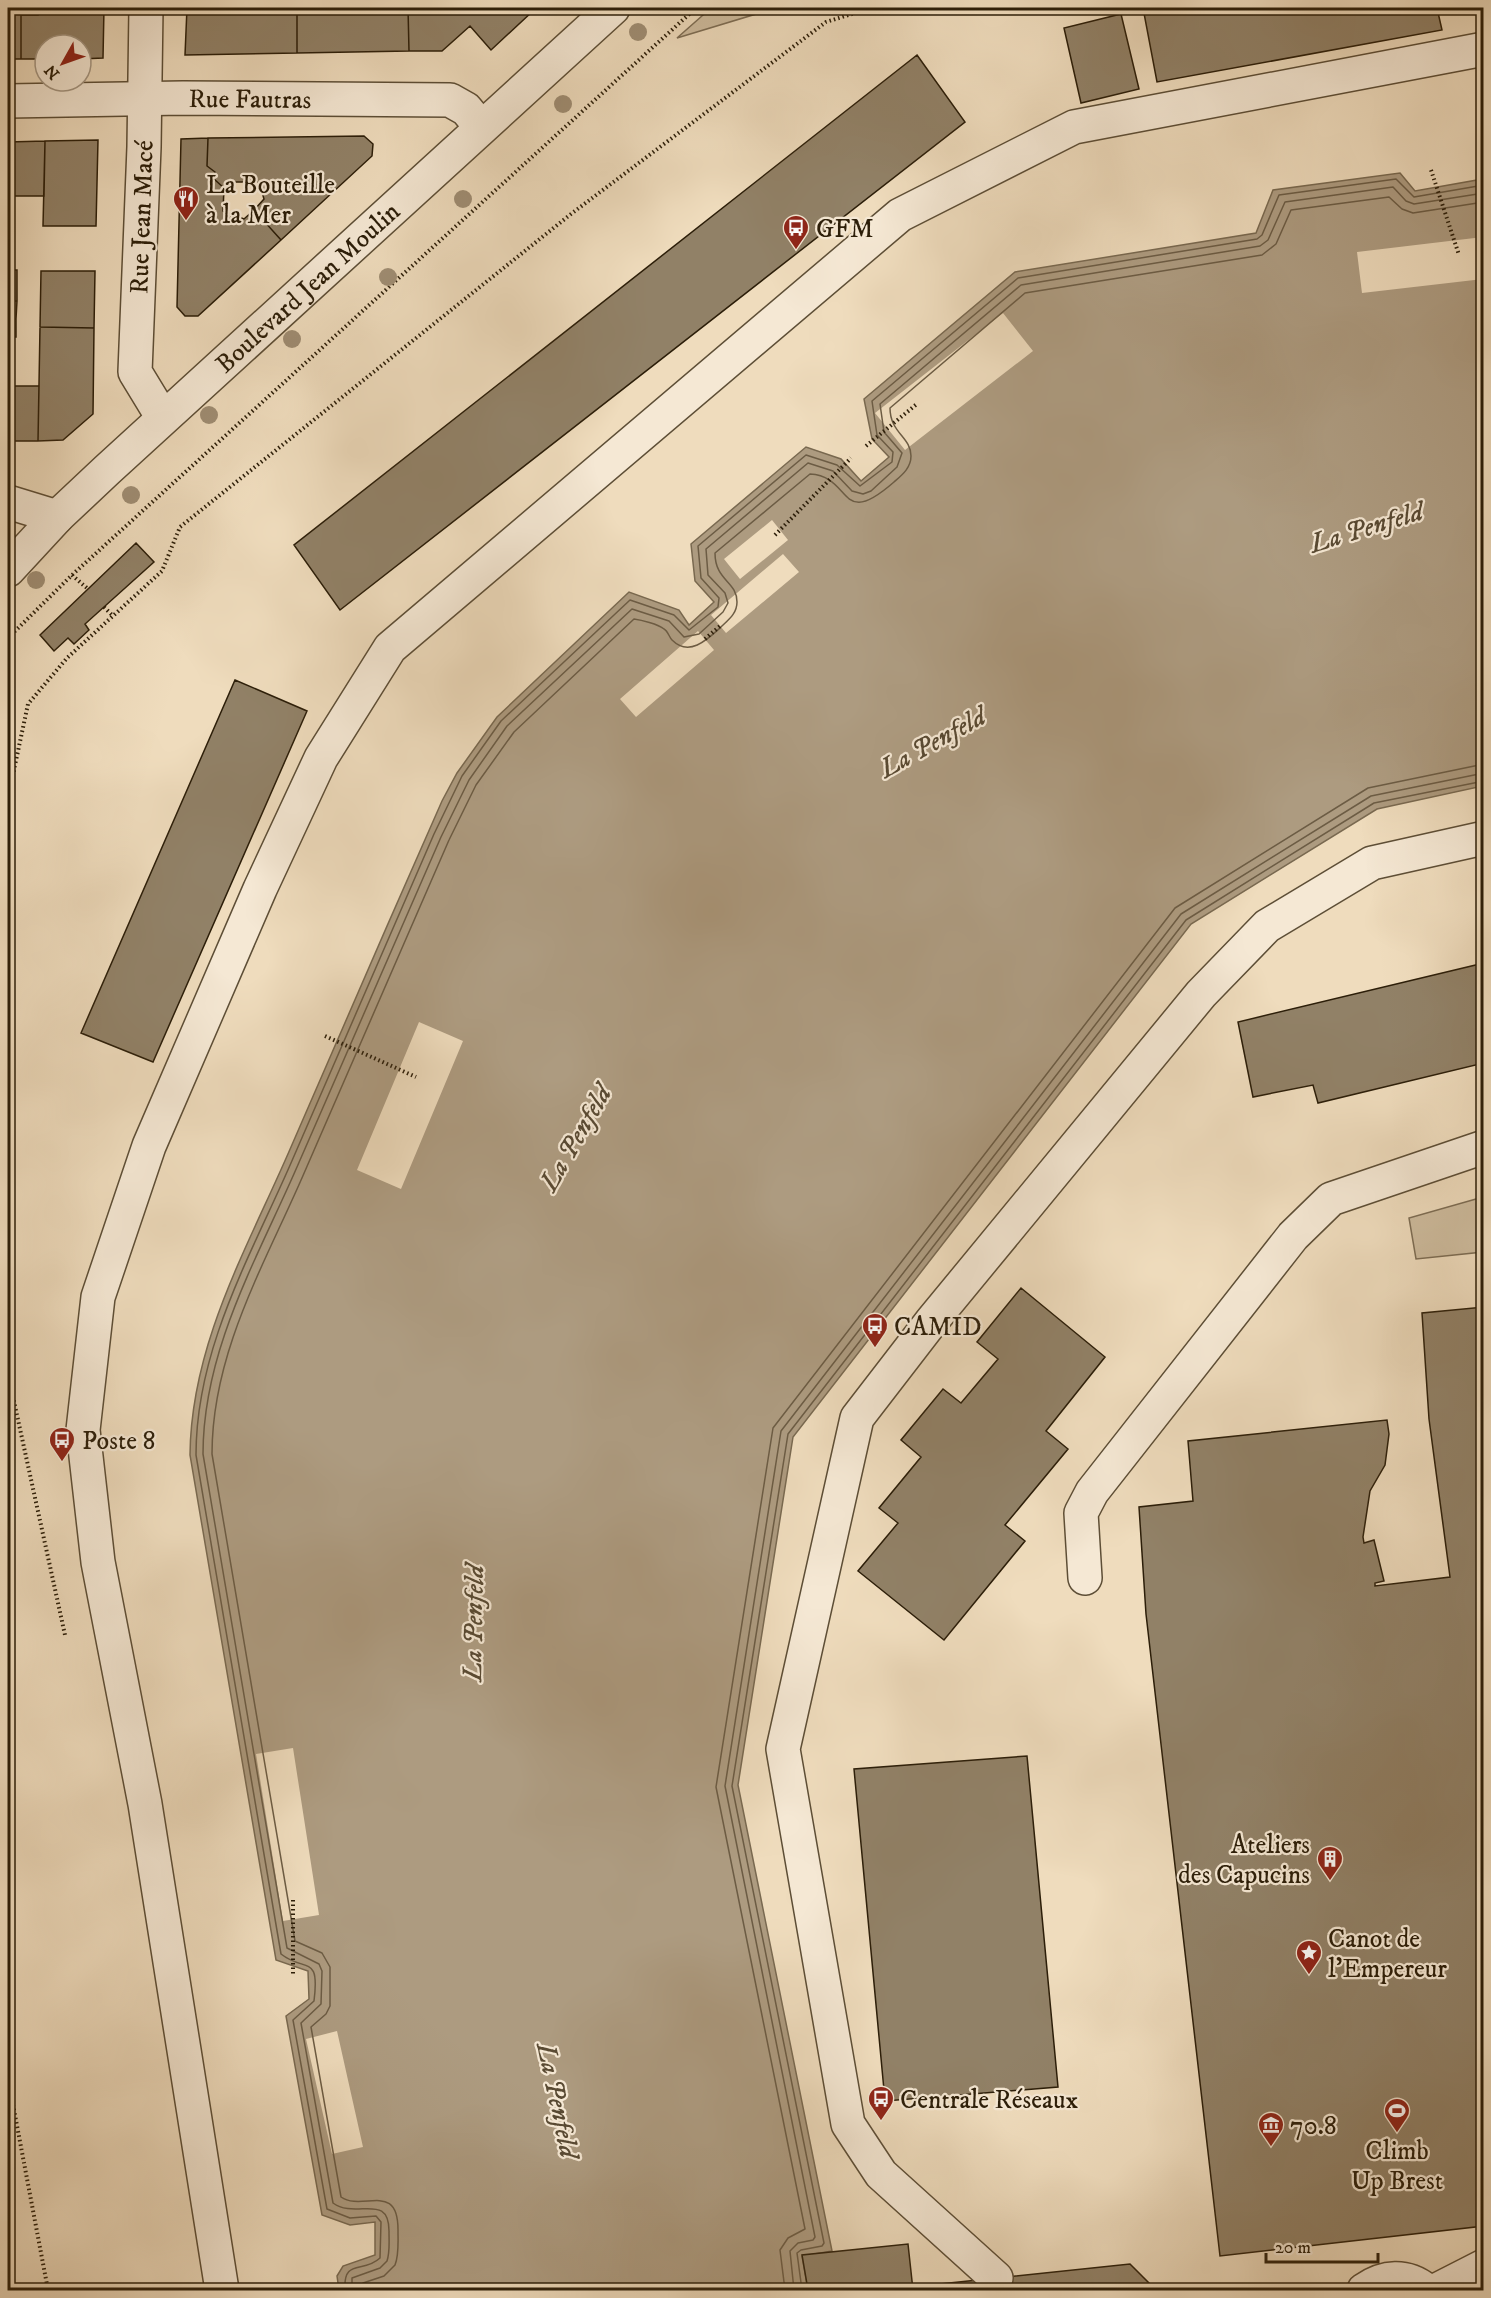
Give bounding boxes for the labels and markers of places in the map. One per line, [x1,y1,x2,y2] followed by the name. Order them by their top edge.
[206,169,335,232] place label: La Bouteille à la Mer
[171,184,201,222] restaurant icon: La Bouteille à la Mer
[781,213,811,251] bus stop icon: GFM
[816,213,874,246] place label: GFM
[860,1311,890,1349] bus stop icon: CAMID
[894,1311,982,1344] place label: CAMID
[47,1425,77,1463] bus stop icon: Poste 8
[82,1425,156,1458] place label: Poste 8
[1178,1829,1310,1892] place label: Ateliers des Capucins
[1315,1844,1345,1882] building icon: Ateliers des Capucins
[1328,1923,1447,1986] place label: Canot de l'Empereur
[1294,1938,1324,1976] place icon: Canot de l'Empereur
[866,2084,896,2122] bus stop icon: Centrale Réseaux
[900,2084,1079,2117] place label: Centrale Réseaux
[1382,2096,1412,2134] sports icon: Climb Up Brest
[1256,2110,1286,2148] museum icon: 70.8
[1290,2110,1337,2143] place label: 70.8
[1351,2135,1443,2198] place label: Climb Up Brest

